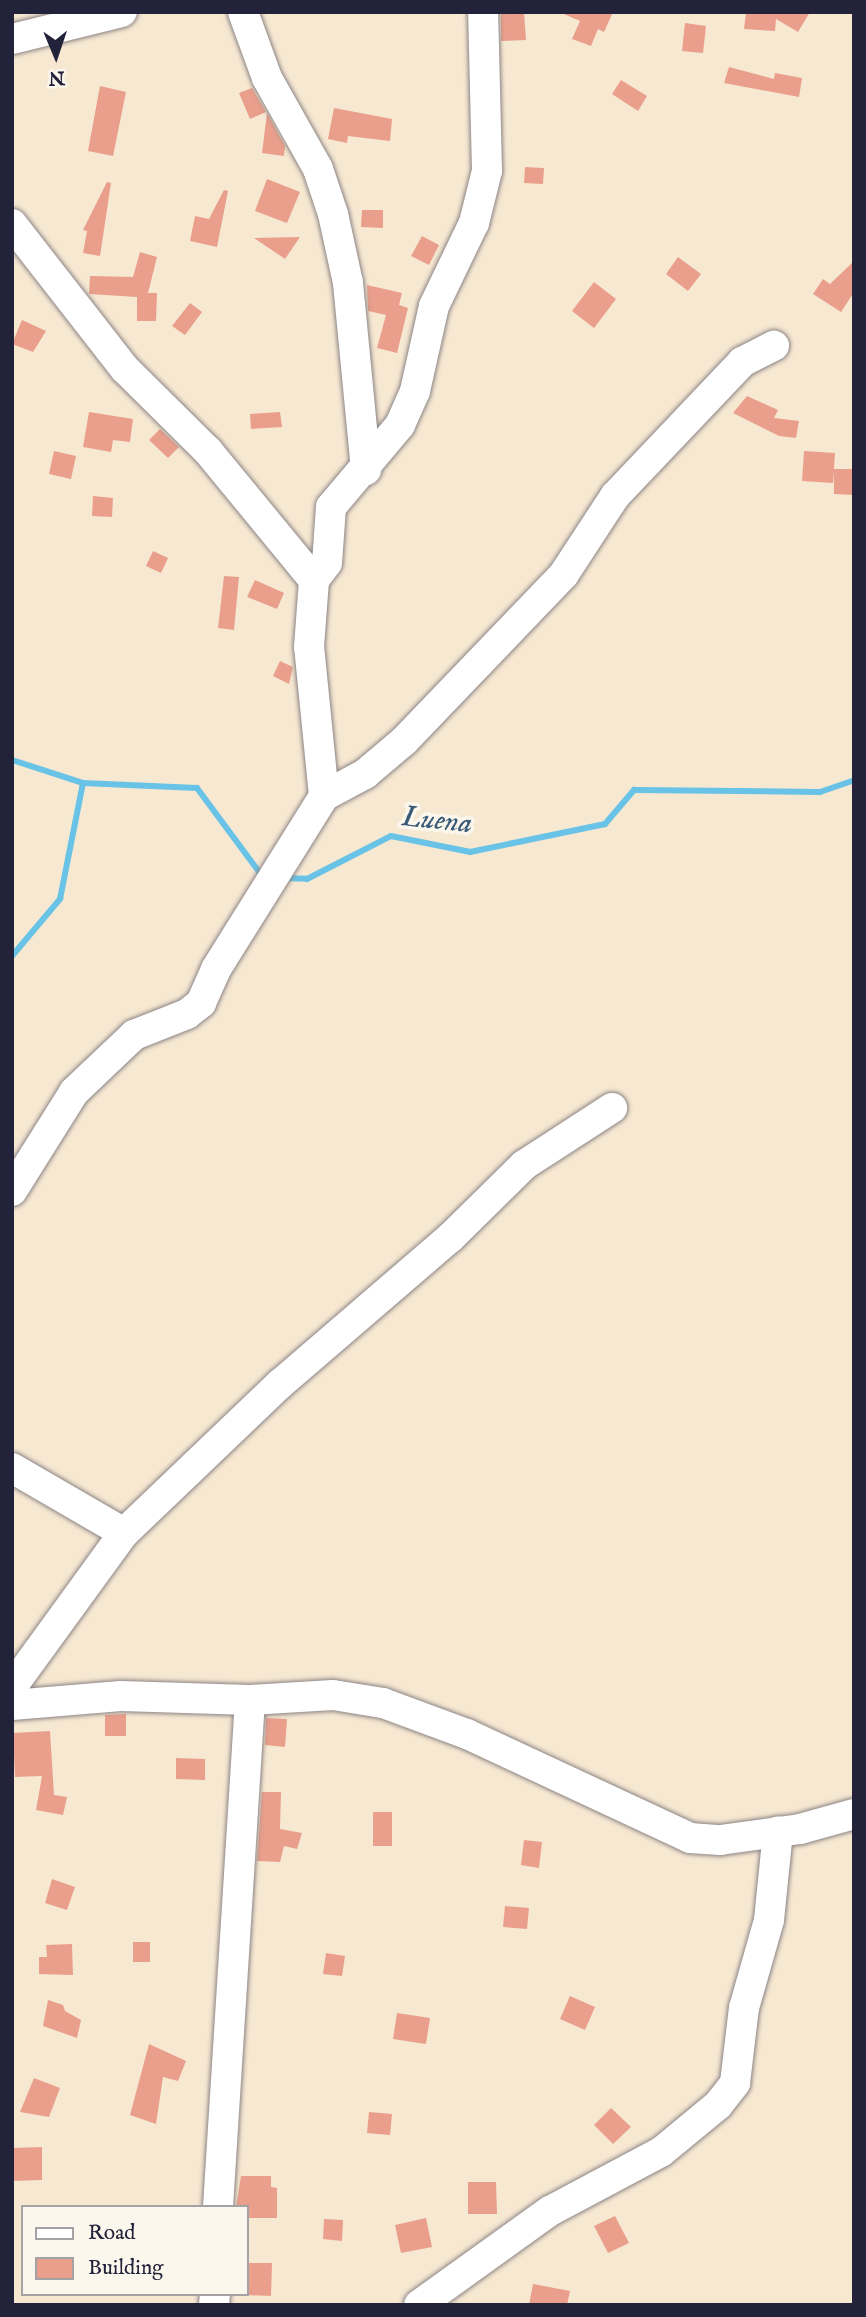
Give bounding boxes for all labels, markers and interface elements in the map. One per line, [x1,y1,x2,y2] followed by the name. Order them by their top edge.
[21,21,91,91] north arrow
[48,65,65,89] text: N
[400,799,474,843] water label: Luena
[21,2205,248,2296] legend
[88,2220,135,2247] text: Road
[88,2255,163,2282] text: Building

